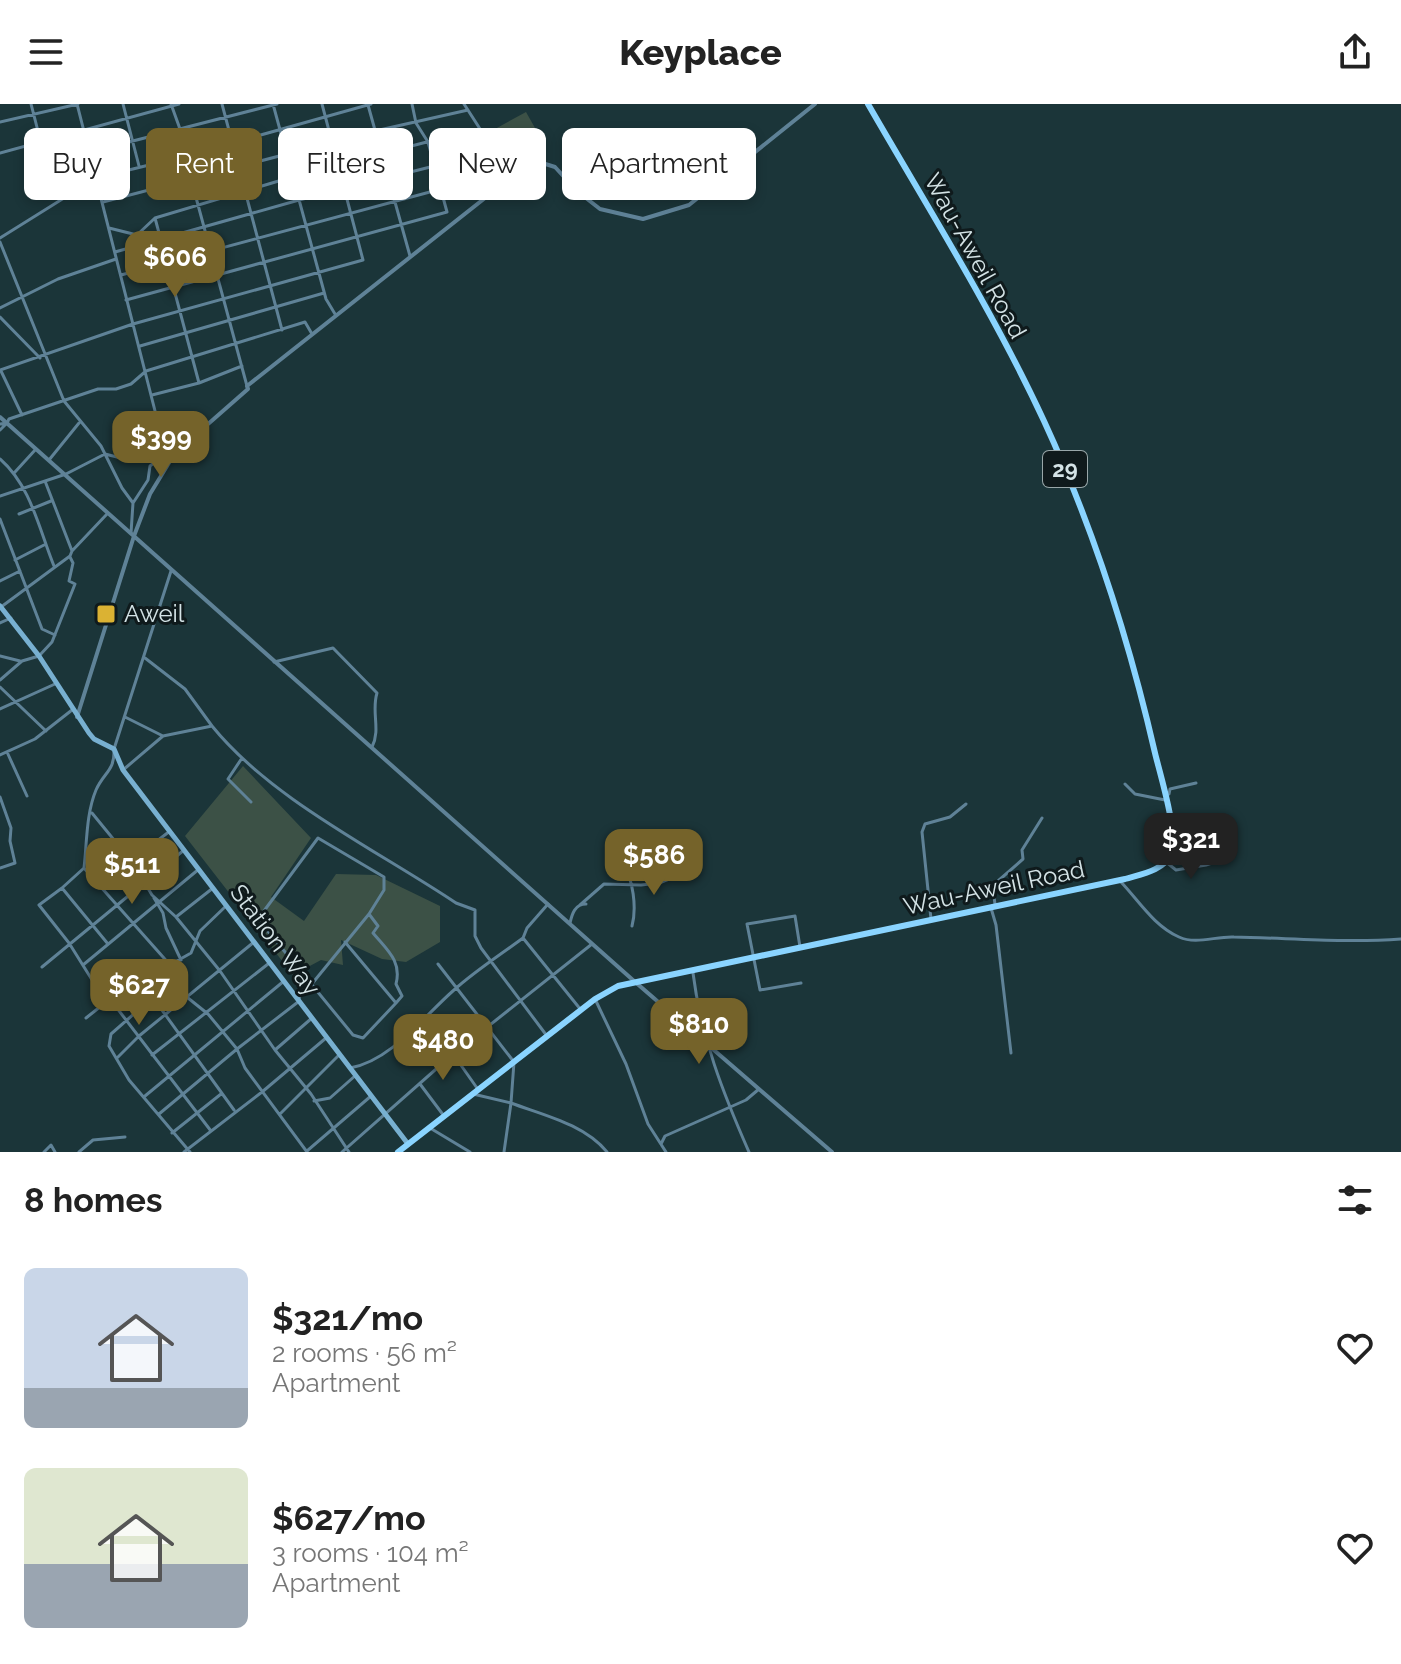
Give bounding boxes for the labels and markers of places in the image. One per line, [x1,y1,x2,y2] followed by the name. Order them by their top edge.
[128,231,222,299] pin: $606
[114,411,208,479] pin: $399
[124,599,185,628] place label: Aweil
[95,603,117,625] marker: Aweil
[1144,813,1238,881] pin: $321
[607,829,701,897] pin: $586
[85,838,179,906] pin: $511
[92,959,186,1027] pin: $627
[652,998,746,1066] pin: $810
[396,1014,490,1082] pin: $480

